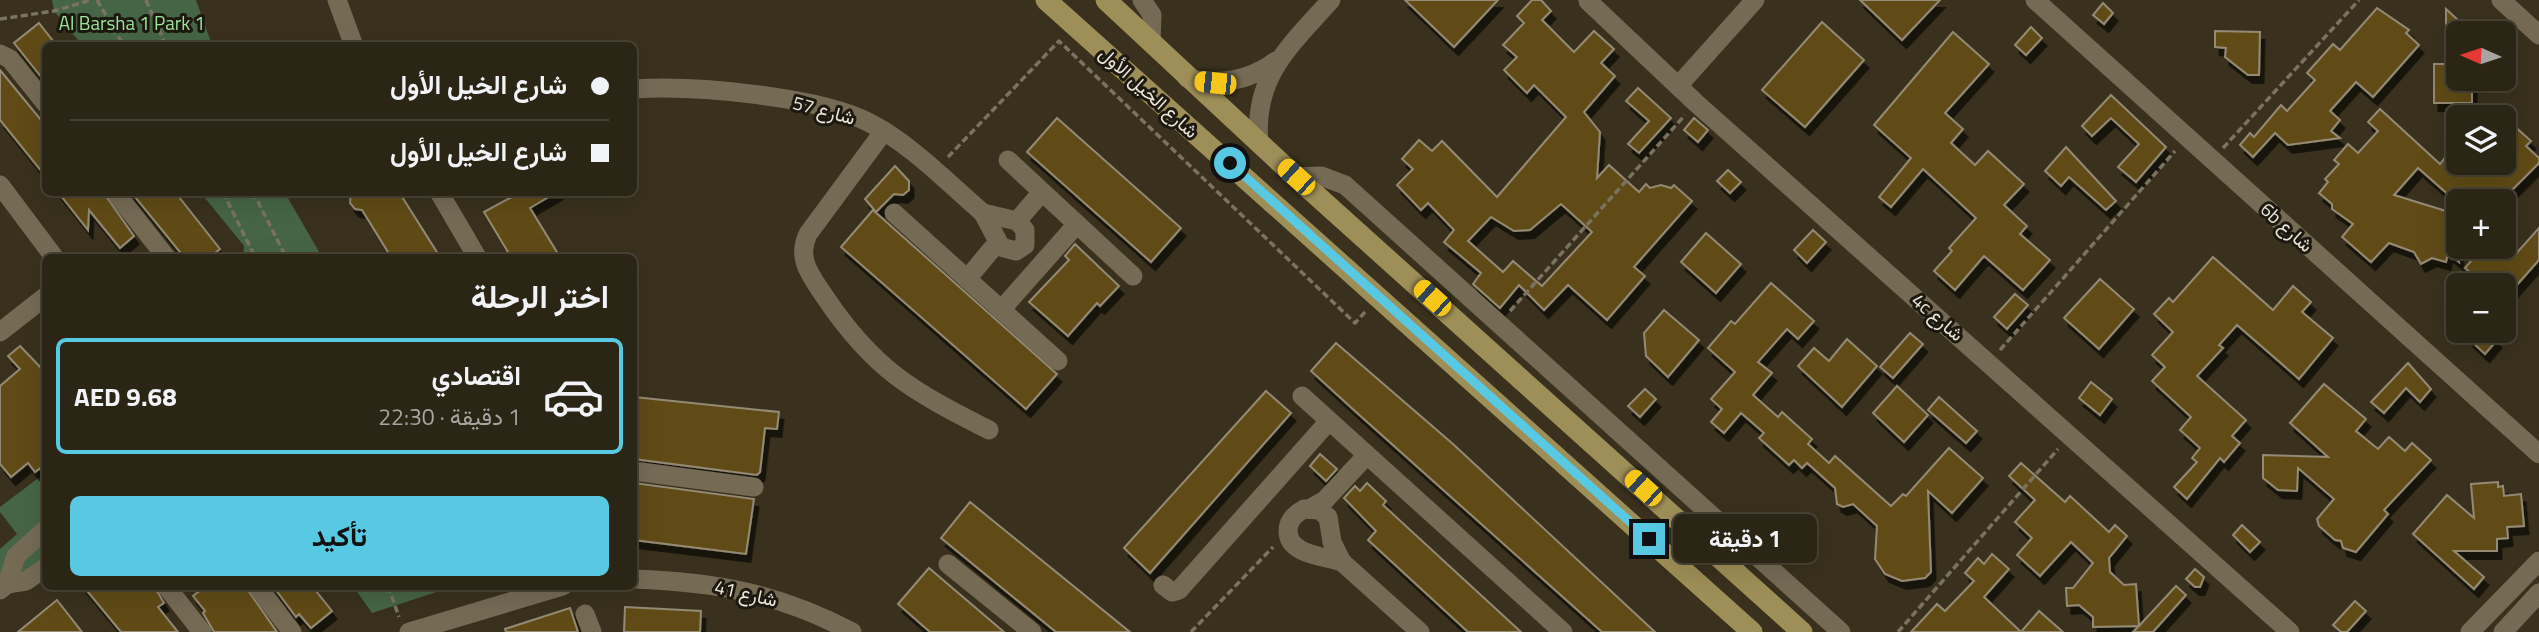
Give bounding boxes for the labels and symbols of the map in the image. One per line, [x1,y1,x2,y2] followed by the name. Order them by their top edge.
[59,8,205,37] park label: Al Barsha 1 Park 1
[2446,21,2516,91] north arrow
[1093,39,1206,144] street label: شارع الخيل الأول
[1194,70,1237,96] car
[790,87,859,132] street label: شارع 57
[1214,147,1246,179] route start
[1274,155,1319,199] car
[2254,195,2320,259] street label: 6b شارع
[1410,276,1455,320] car
[1906,286,1971,348] street label: 4c شارع
[1621,466,1666,510] car
[1674,514,1817,564] callout: 1 دقيقة
[1633,523,1665,555] route end
[712,571,780,614] street label: شارع 41

